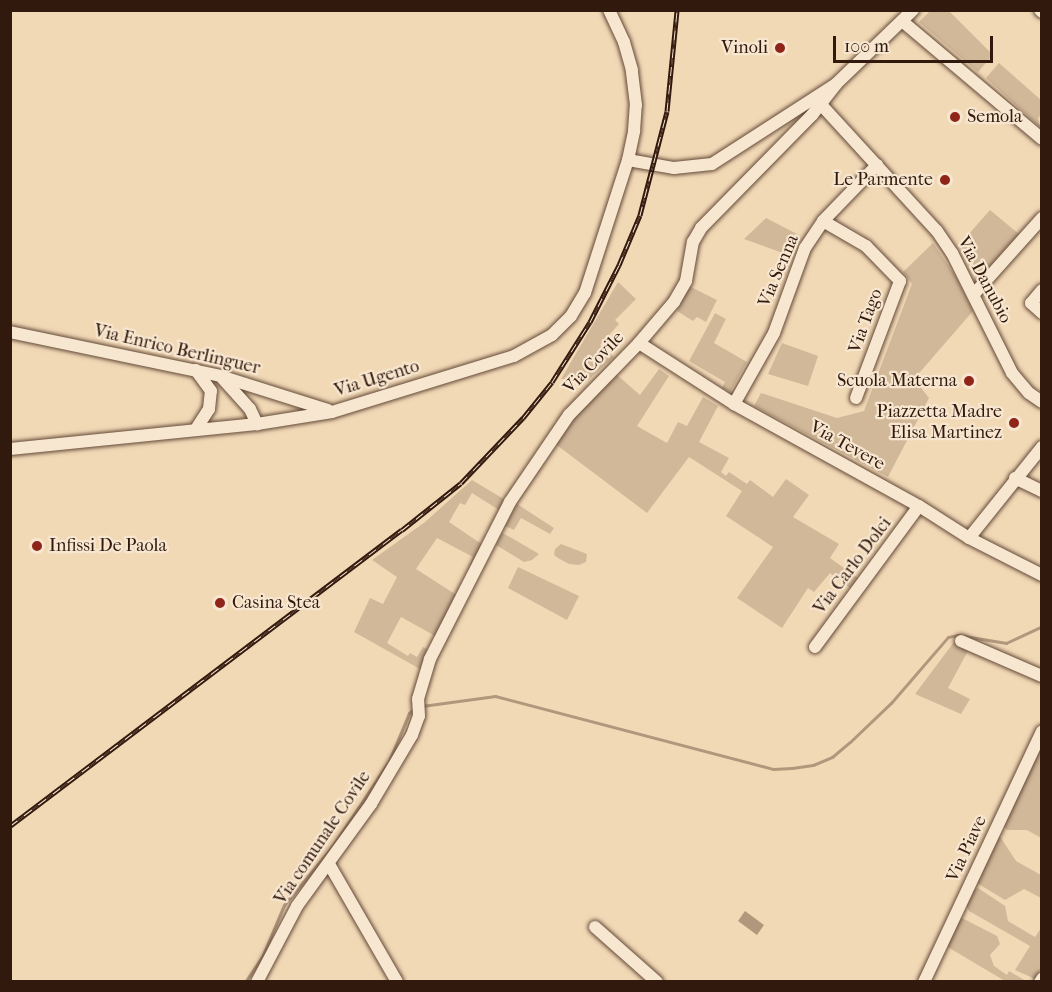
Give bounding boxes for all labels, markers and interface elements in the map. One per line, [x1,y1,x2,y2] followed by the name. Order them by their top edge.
[836,24,996,62] scale bar
[844,36,889,57] text: 100 m
[721,37,768,59] place label: Vinoli
[773,41,787,55] marker: Vinoli
[967,106,1022,128] place label: Semola
[948,110,962,124] marker: Semola
[833,169,933,191] place label: Le Parmente
[938,173,952,187] marker: Le Parmente
[754,232,804,310] street label: Via Senna
[952,233,1016,327] street label: Via Danubio
[844,286,888,356] street label: Via Tago
[92,320,262,380] street label: Via Enrico Berlinguer
[559,327,629,399] street label: Via Covile
[332,356,422,402] street label: Via Ugento
[837,370,957,392] place label: Scuola Materna
[962,374,976,388] marker: Scuola Materna
[877,402,1002,444] place label: Piazzetta Madre Elisa Martinez
[1007,416,1021,430] marker: Piazzetta Madre Elisa Martinez
[806,417,888,475] street label: Via Tevere
[810,513,896,619] street label: Via Carlo Dolci
[49,535,167,557] place label: Infissi De Paola
[30,539,44,553] marker: Infissi De Paola
[232,592,320,614] place label: Casina Stea
[213,596,227,610] marker: Casina Stea
[270,767,376,909] street label: Via comunale Covile
[942,812,992,886] street label: Via Piave

